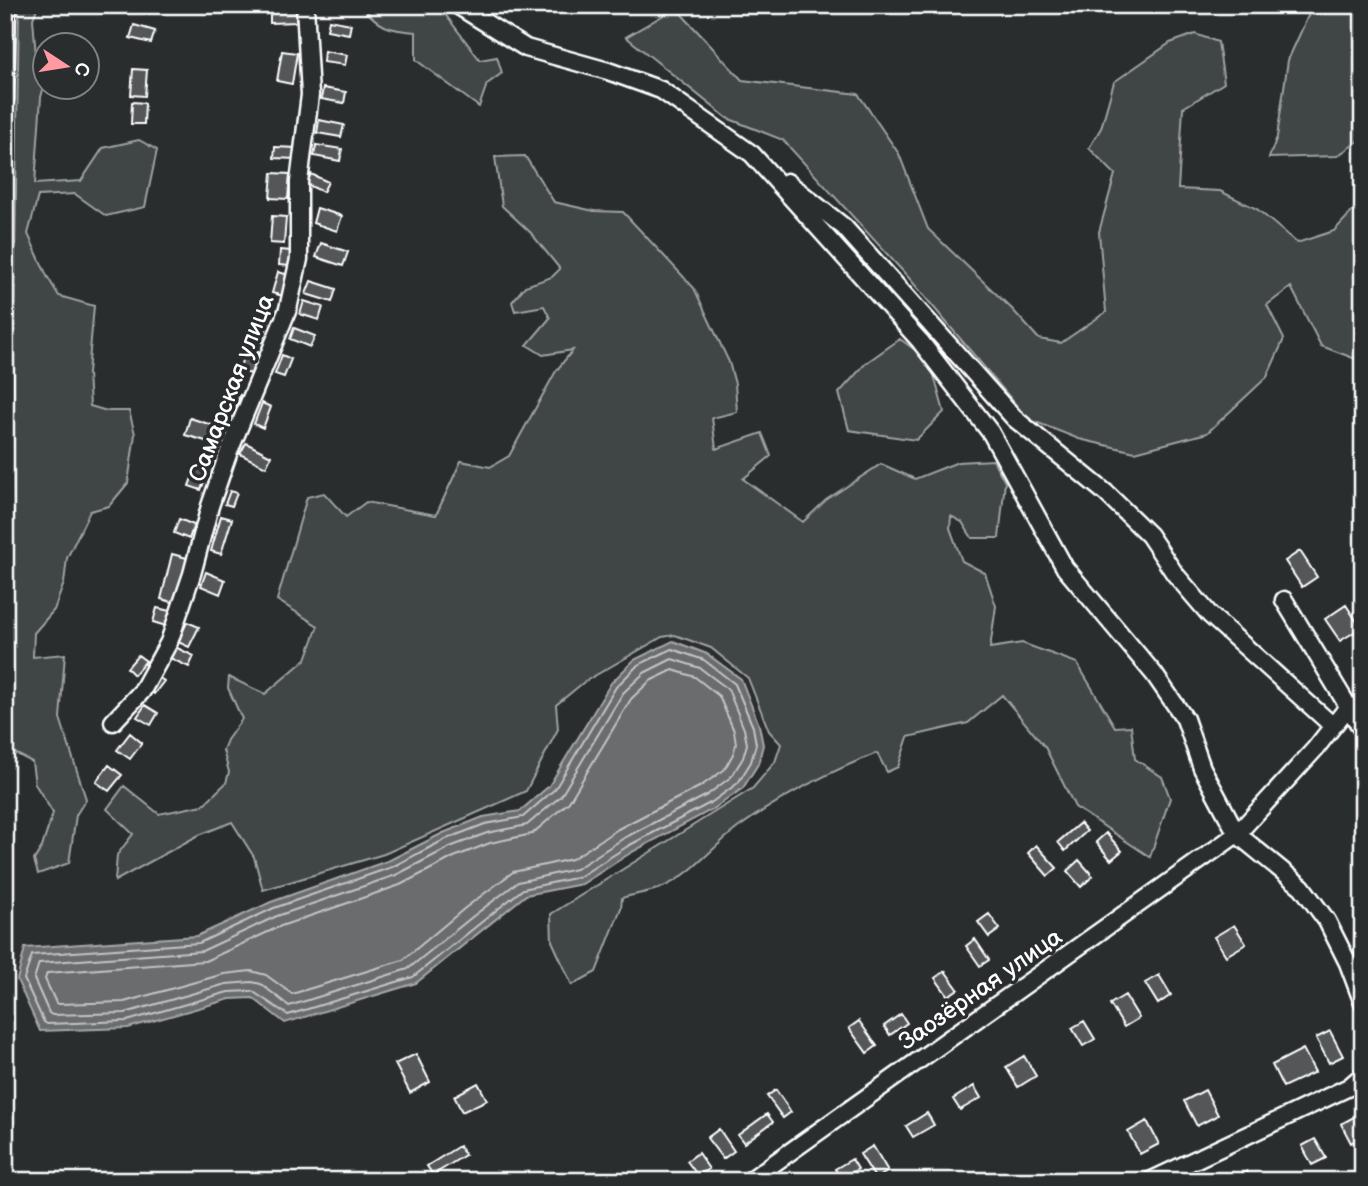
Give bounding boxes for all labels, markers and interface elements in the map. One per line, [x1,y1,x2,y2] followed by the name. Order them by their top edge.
[32,32,102,102] north arrow
[69,60,94,78] text: С
[182,290,281,486] street label: Самарская улица
[893,922,1068,1057] street label: Заозёрная улица

